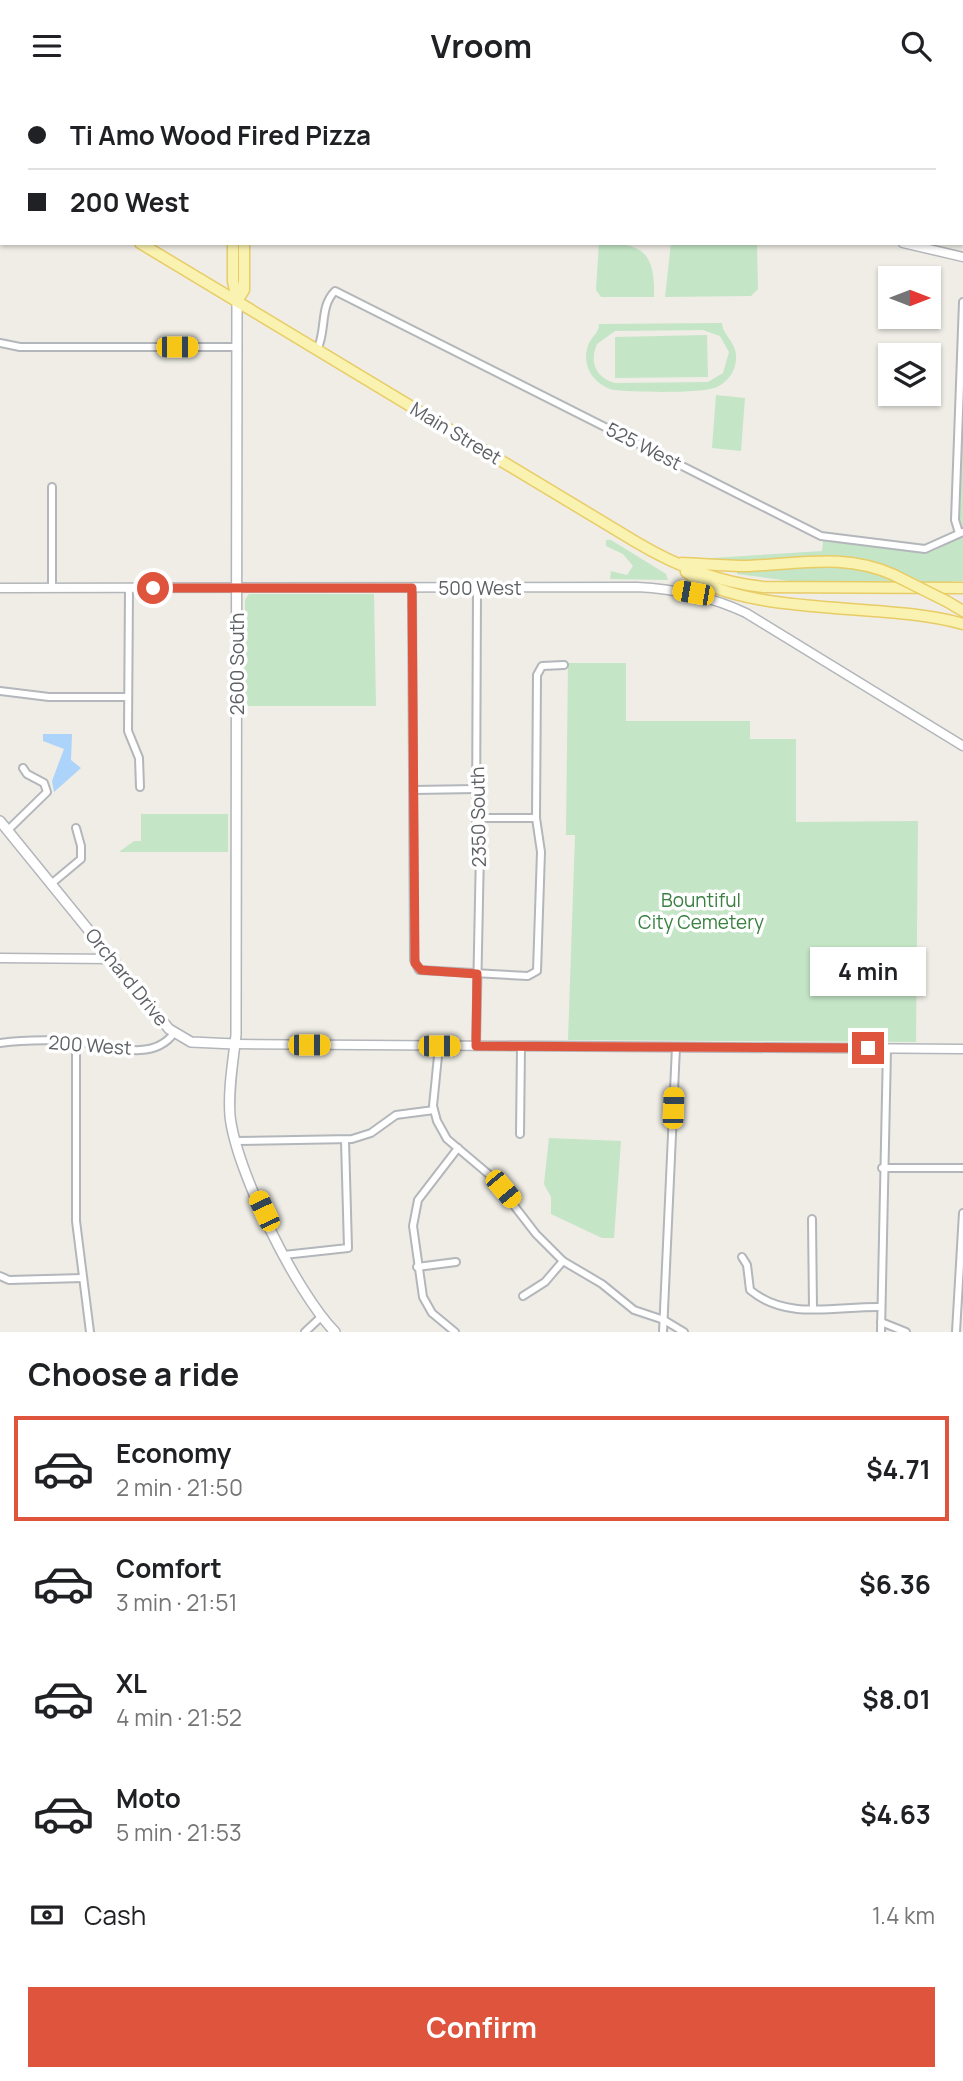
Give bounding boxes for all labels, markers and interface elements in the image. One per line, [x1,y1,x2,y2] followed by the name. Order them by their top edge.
[431,24,532,68] text: Vroom
[28,27,66,65] icon: menu
[897,27,935,65] icon: search
[70,117,371,153] text: Ti Amo Wood Fired Pizza
[70,184,190,220] text: 200 West
[878,266,942,329] north arrow
[878,266,941,406] map controls
[157,337,199,358] car
[878,343,941,406] button: layers
[406,396,506,470] street label: Main Street
[602,416,686,476] street label: 525 West
[137,572,169,604] route start
[438,575,522,601] street label: 500 West
[671,579,716,607] car
[224,613,250,715] street label: 2600 South
[464,766,492,868] street label: 2350 South
[638,887,764,935] park label: Bountiful City Cemetery
[79,923,175,1031] street label: Orchard Drive
[810,947,926,995] callout: 4 min
[838,955,898,987] text: 4 min
[48,1029,132,1061] street label: 200 West
[852,1032,884,1064] route end
[289,1035,331,1056] car
[419,1036,461,1057] car
[662,1087,685,1129] car
[482,1166,525,1212] car
[246,1188,283,1234] car
[28,1352,239,1396] text: Choose a ride
[116,1435,231,1471] text: Economy
[32,1437,95,1500] icon: car
[866,1451,931,1487] text: $4.71
[116,1471,243,1503] text: 2 min · 21:50
[116,1550,222,1586] text: Comfort
[32,1552,95,1615] icon: car
[859,1566,931,1602] text: $6.36
[116,1586,237,1618] text: 3 min · 21:51
[116,1665,147,1701] text: XL
[32,1667,95,1730] icon: car
[862,1681,931,1717] text: $8.01
[116,1701,242,1733] text: 4 min · 21:52
[116,1780,181,1816] text: Moto
[32,1782,95,1845] icon: car
[860,1796,931,1832] text: $4.63
[116,1816,242,1848] text: 5 min · 21:53
[28,1896,66,1934] icon: cash
[84,1897,146,1933] text: Cash
[872,1899,935,1931] text: 1.4 km
[28,1987,935,2067] button: Confirm

